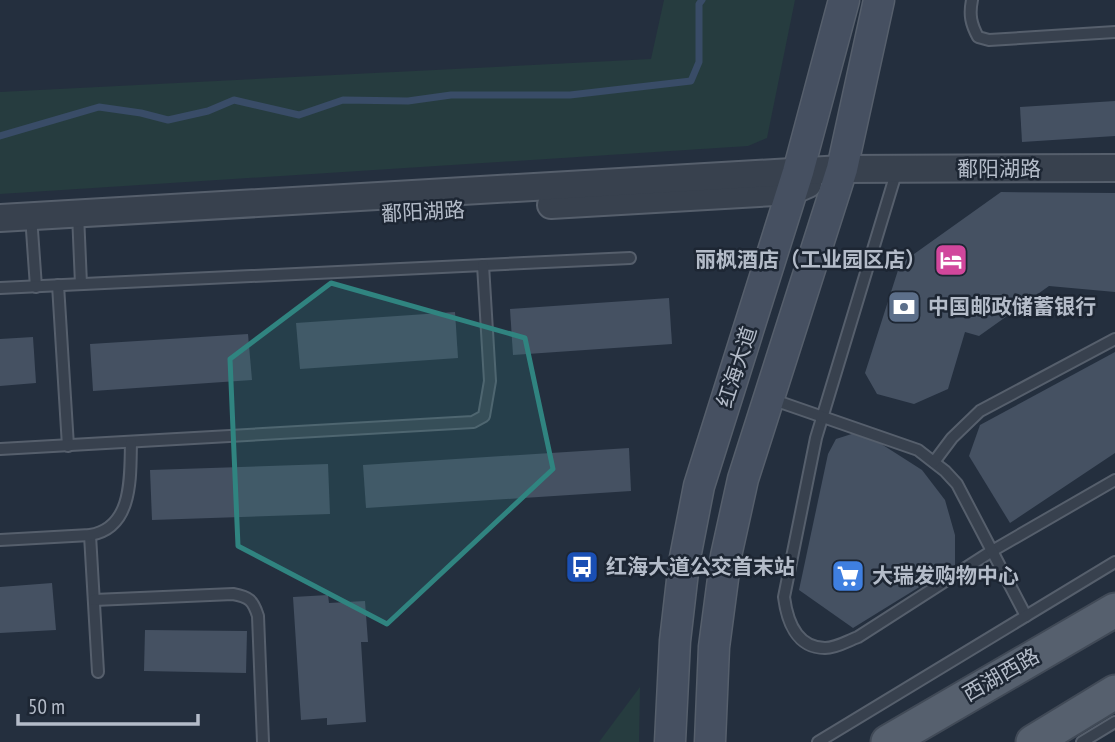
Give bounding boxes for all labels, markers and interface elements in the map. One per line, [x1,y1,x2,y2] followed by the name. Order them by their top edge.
[957,155,1041,182] street label: 鄱阳湖路
[380,196,466,227] street label: 鄱阳湖路
[932,241,970,279] hotel icon: 丽枫酒店（工业园区店）
[695,246,926,273] place label: 丽枫酒店（工业园区店）
[885,288,923,326] bank icon: 中国邮政储蓄银行
[928,293,1096,320] place label: 中国邮政储蓄银行
[711,323,762,411] street label: 红海大道
[563,548,601,586] bus stop icon: 红海大道公交首末站
[606,553,795,580] place label: 红海大道公交首末站
[829,557,867,595] supermarket icon: 大瑞发购物中心
[872,562,1019,589] place label: 大瑞发购物中心
[958,642,1044,707] street label: 西湖西路
[18,682,198,726] scale bar
[28,693,65,720] text: 50 m

